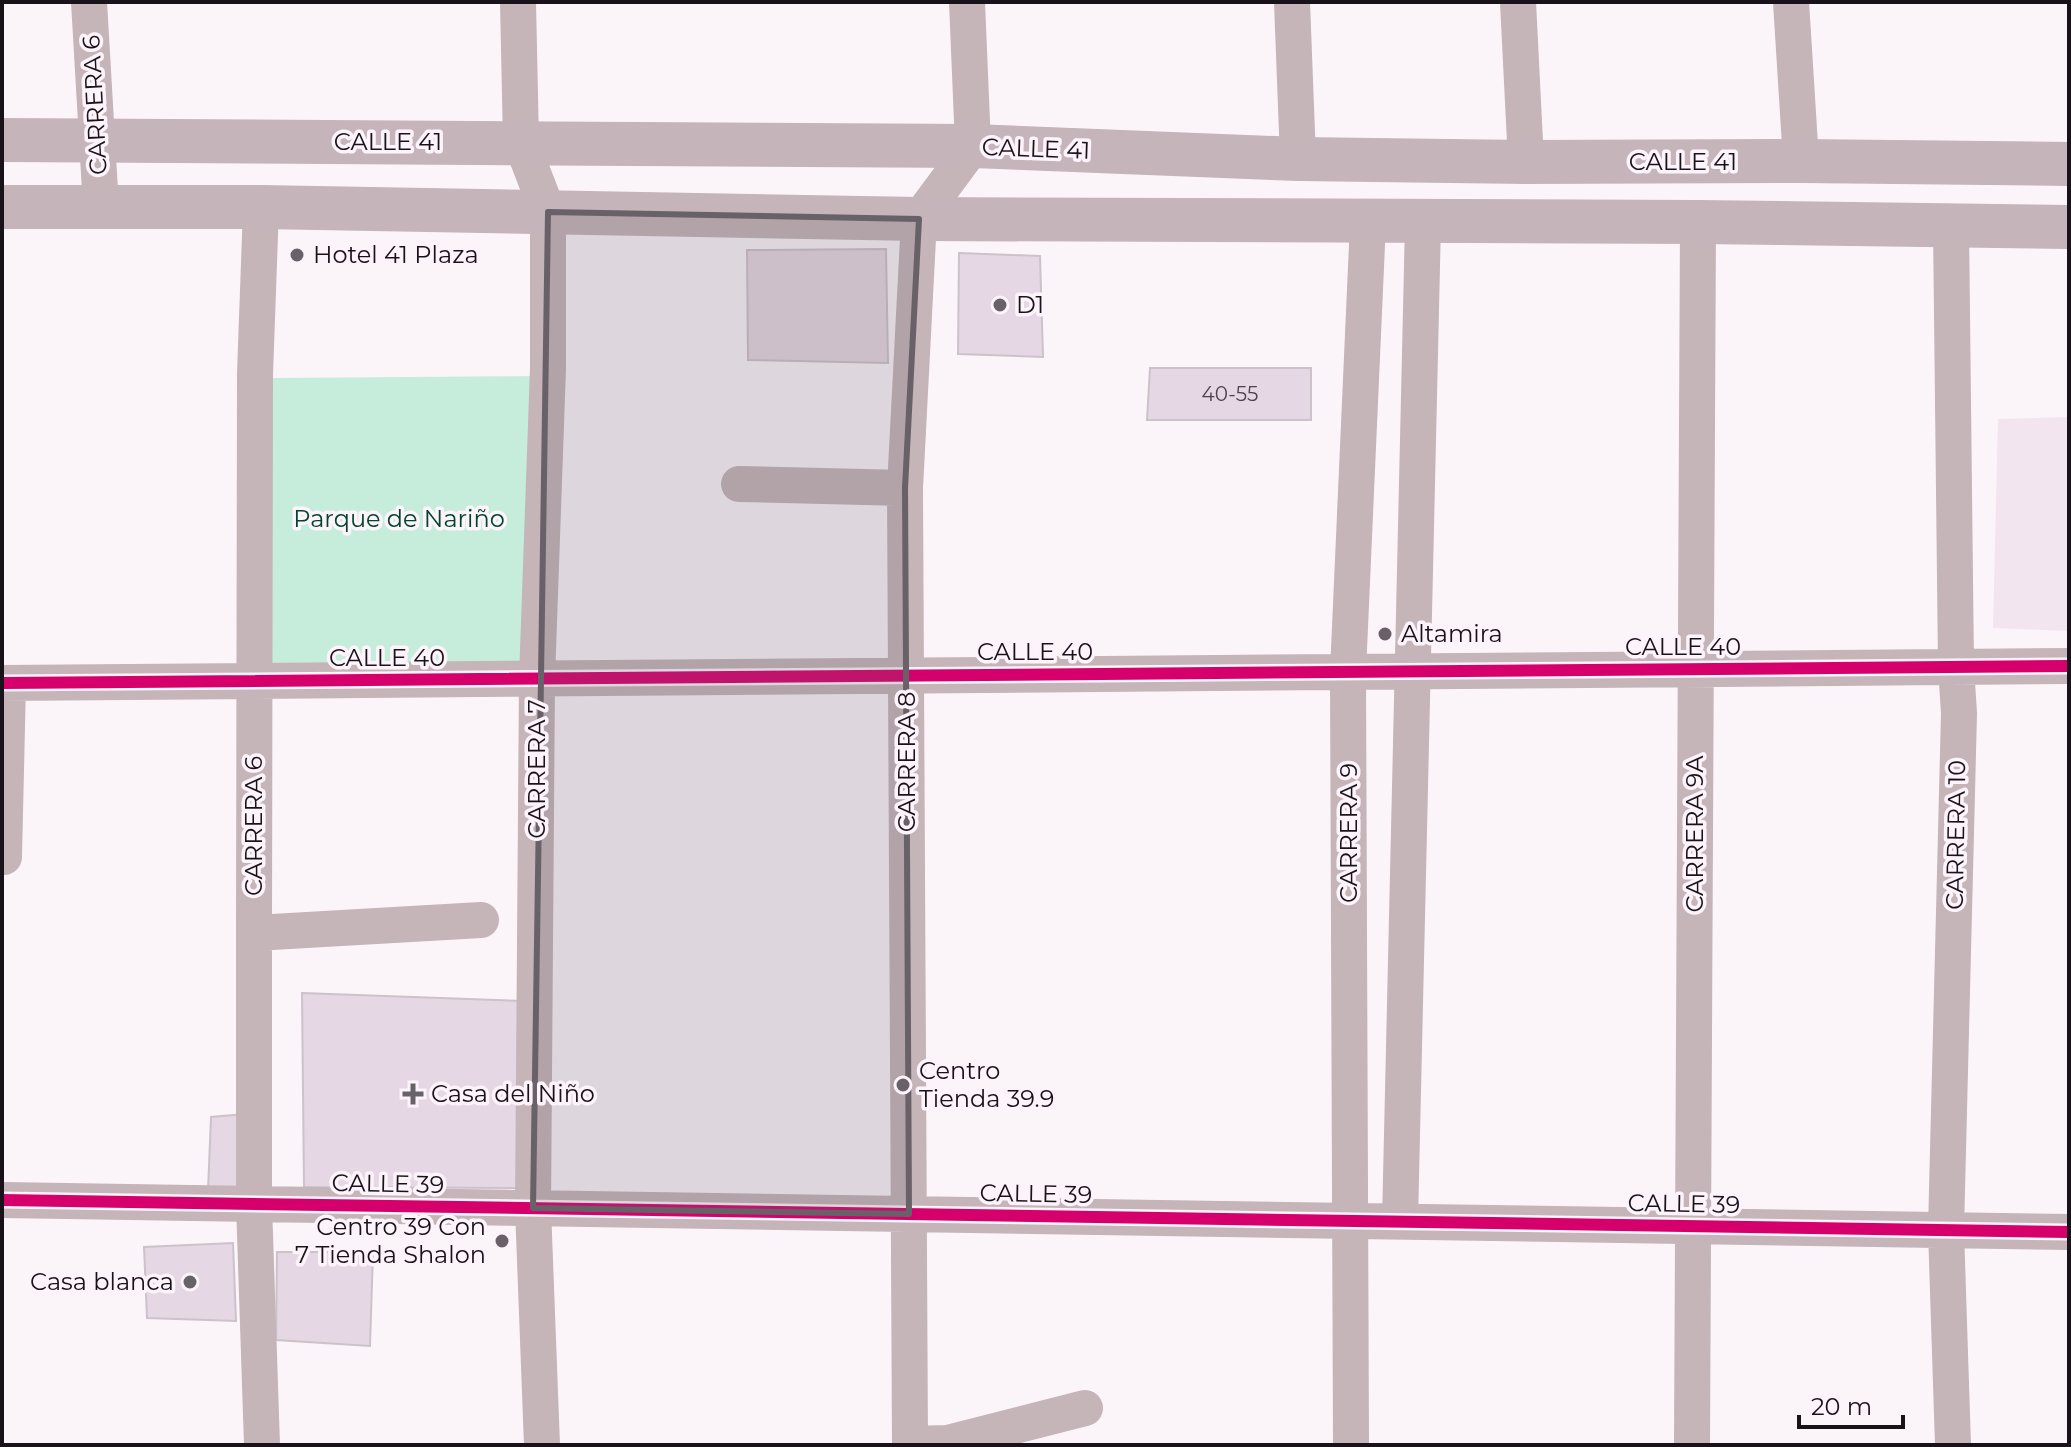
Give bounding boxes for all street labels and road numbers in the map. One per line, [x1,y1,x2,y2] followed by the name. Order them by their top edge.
[76,34,113,176] street label: CARRERA 6
[334,127,442,156] street label: CALLE 41
[981,132,1091,165] street label: CALLE 41
[1629,147,1737,176] street label: CALLE 41
[1625,632,1741,661] street label: CALLE 40
[977,637,1093,666] street label: CALLE 40
[329,643,445,672] street label: CALLE 40
[892,692,921,832] street label: CARRERA 8
[522,699,551,839] street label: CARRERA 7
[1680,755,1709,913] street label: CARRERA 9A
[239,756,268,896] street label: CARRERA 6
[1940,760,1971,910] street label: CARRERA 10
[1334,763,1363,903] street label: CARRERA 9
[331,1168,445,1199] street label: CALLE 39
[979,1178,1093,1209] street label: CALLE 39
[1627,1188,1741,1219] street label: CALLE 39

